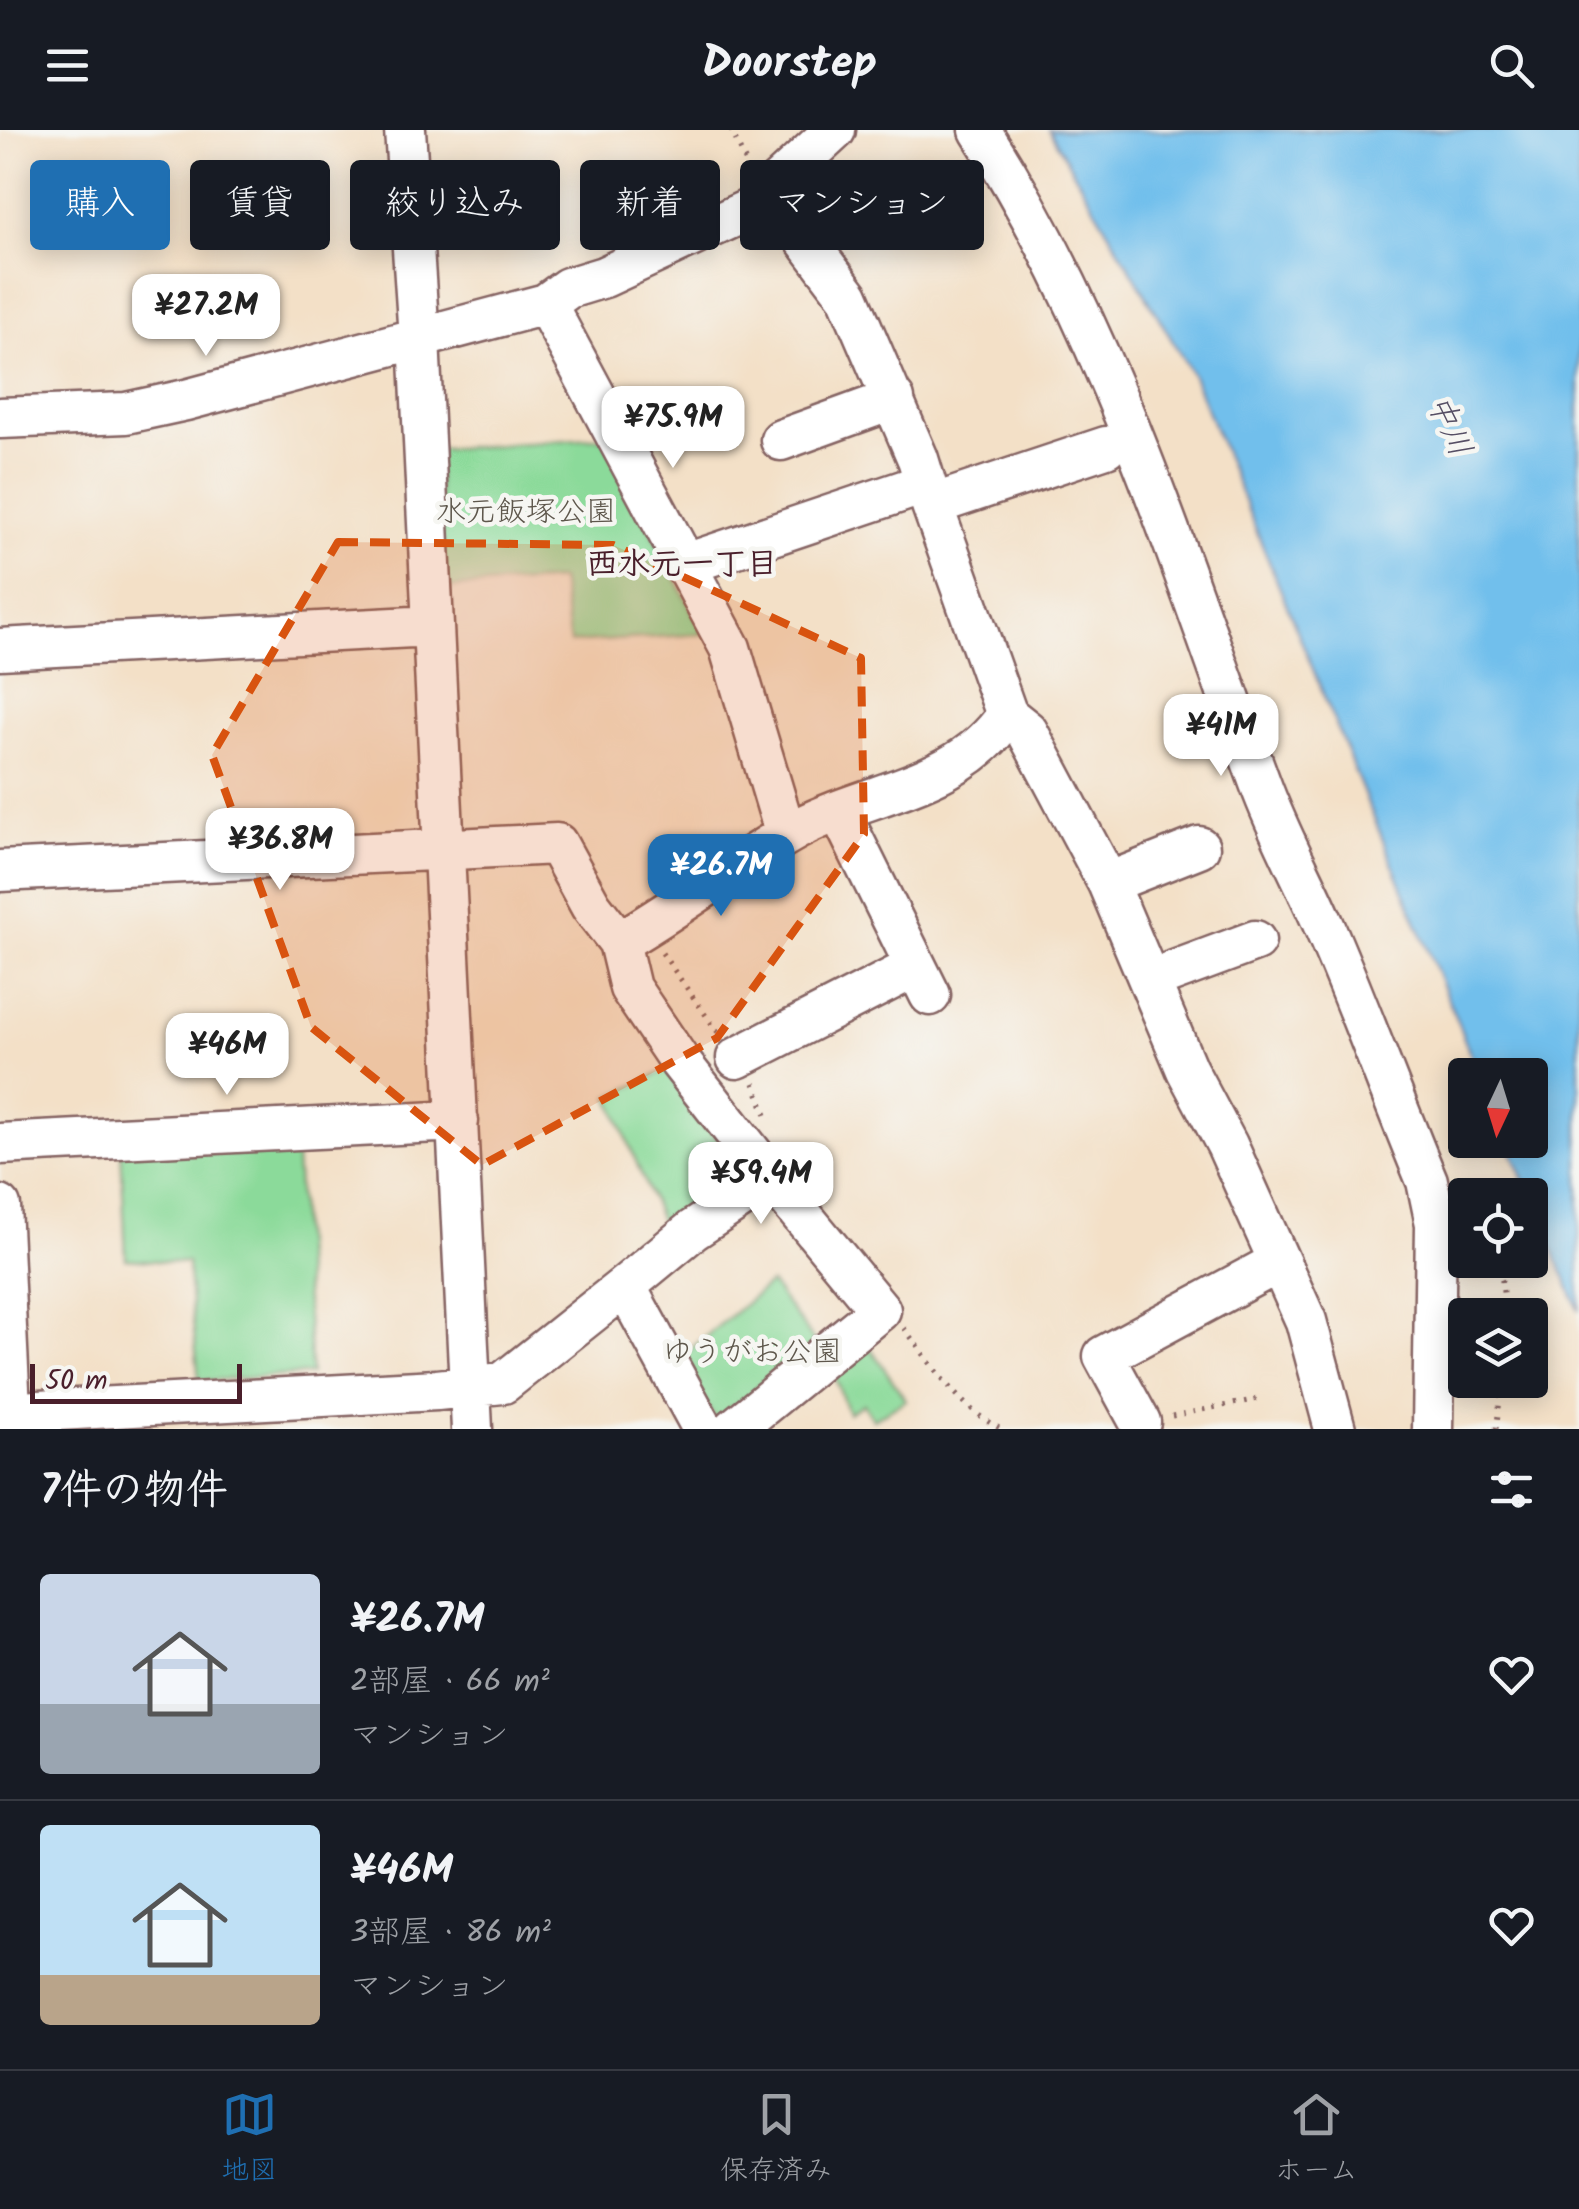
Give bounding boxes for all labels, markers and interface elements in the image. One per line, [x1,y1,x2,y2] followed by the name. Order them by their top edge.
[702,29,877,101] text: Doorstep
[40,38,95,93] icon: menu
[1484,38,1539,93] icon: search
[30,160,170,250] chip: 購入
[190,160,330,250] chip: 賃貸
[350,160,560,250] chip: 絞り込み
[580,160,720,250] chip: 新着
[740,160,984,250] chip: マンション
[125,274,287,359] pin: ¥27.2M
[154,281,258,332] text: ¥27.2M
[592,386,754,471] pin: ¥75.9M
[1412,386,1484,466] water label: 中川
[624,393,722,444] text: ¥75.9M
[436,489,616,537] park label: 水元飯塚公園
[586,540,778,591] district label: 西水元一丁目
[1162,694,1280,779] pin: ¥41M
[1186,701,1256,752] text: ¥41M
[199,808,361,893] pin: ¥36.8M
[227,815,333,866] text: ¥36.8M
[640,834,802,919] pin: ¥26.7M
[670,841,772,892] text: ¥26.7M
[168,1013,286,1098] pin: ¥46M
[188,1020,266,1071] text: ¥46M
[1448,1058,1548,1158] north arrow
[1448,1058,1548,1398] map controls
[680,1142,842,1227] pin: ¥59.4M
[710,1149,812,1200] text: ¥59.4M
[1448,1178,1548,1278] button: locate
[1448,1298,1548,1398] button: layers
[662,1329,842,1377] park label: ゆうがお公園
[30,1359,242,1404] scale bar
[45,1359,108,1404] text: 50 m
[40,1458,228,1525] text: 7件の物件
[1484,1462,1539,1517] icon: filters
[350,1587,485,1654] text: ¥26.7M
[120,1614,240,1734] icon: home
[1484,1647,1539,1702] icon: heart
[350,1657,550,1708] text: 2部屋 · 66 m²
[350,1711,509,1762] text: マンション
[350,1838,453,1905] text: ¥46M
[120,1865,240,1985] icon: home
[1484,1898,1539,1953] icon: heart
[350,1908,551,1959] text: 3部屋 · 86 m²
[350,1962,509,2013] text: マンション
[221,2087,277,2194] tab: 地図
[720,2087,832,2194] tab: 保存済み
[1275,2087,1358,2194] tab: ホーム

